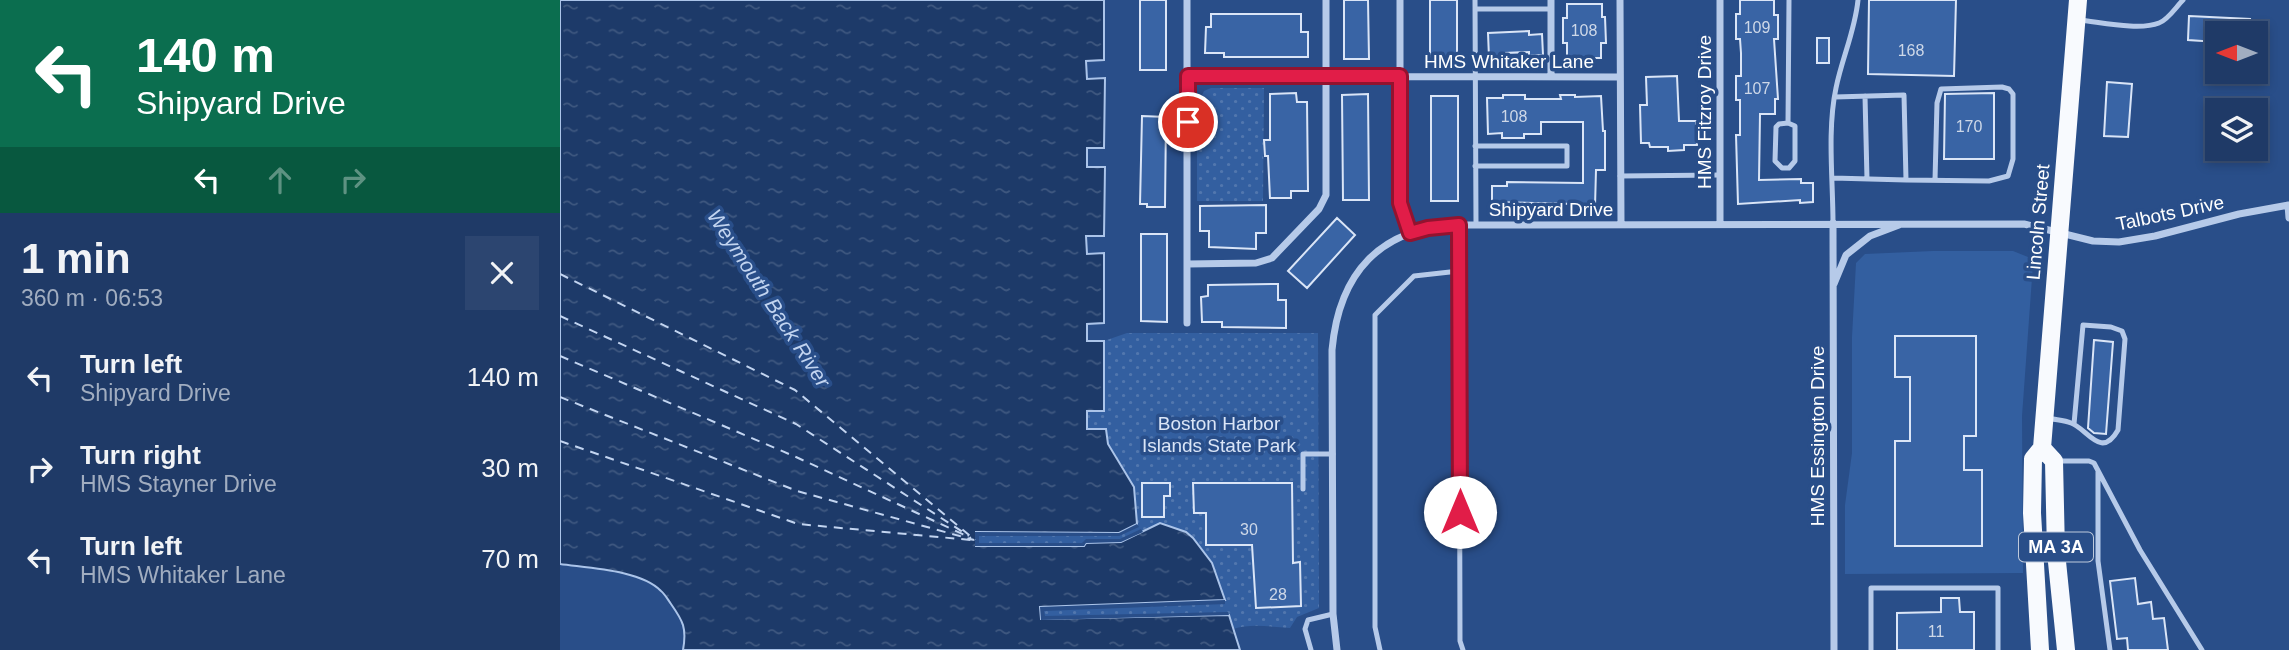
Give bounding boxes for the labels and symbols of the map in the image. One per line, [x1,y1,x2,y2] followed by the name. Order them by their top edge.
[1744,19,1770,36] house number: 109
[2205,21,2268,84] north arrow
[1571,22,1597,39] house number: 108
[1694,35,1715,189] street label: HMS Fitzroy Drive
[1898,42,1924,59] house number: 168
[1424,51,1594,72] street label: HMS Whitaker Lane
[1744,80,1770,97] house number: 107
[1158,92,1218,152] pin
[1501,108,1527,125] house number: 108
[1956,118,1982,135] house number: 170
[2022,163,2054,281] street label: Lincoln Street
[2114,191,2226,235] street label: Talbots Drive
[1489,199,1613,220] street label: Shipyard Drive
[703,205,836,392] water label: Weymouth Back River
[1807,346,1828,526] street label: HMS Essington Drive
[1142,413,1297,456] park label: Boston Harbor Islands State Park
[1423,475,1497,549] position arrow
[1240,521,1258,538] house number: 30
[2019,532,2093,562] road number: MA 3A
[1269,586,1287,603] house number: 28
[1928,623,1944,640] house number: 11

